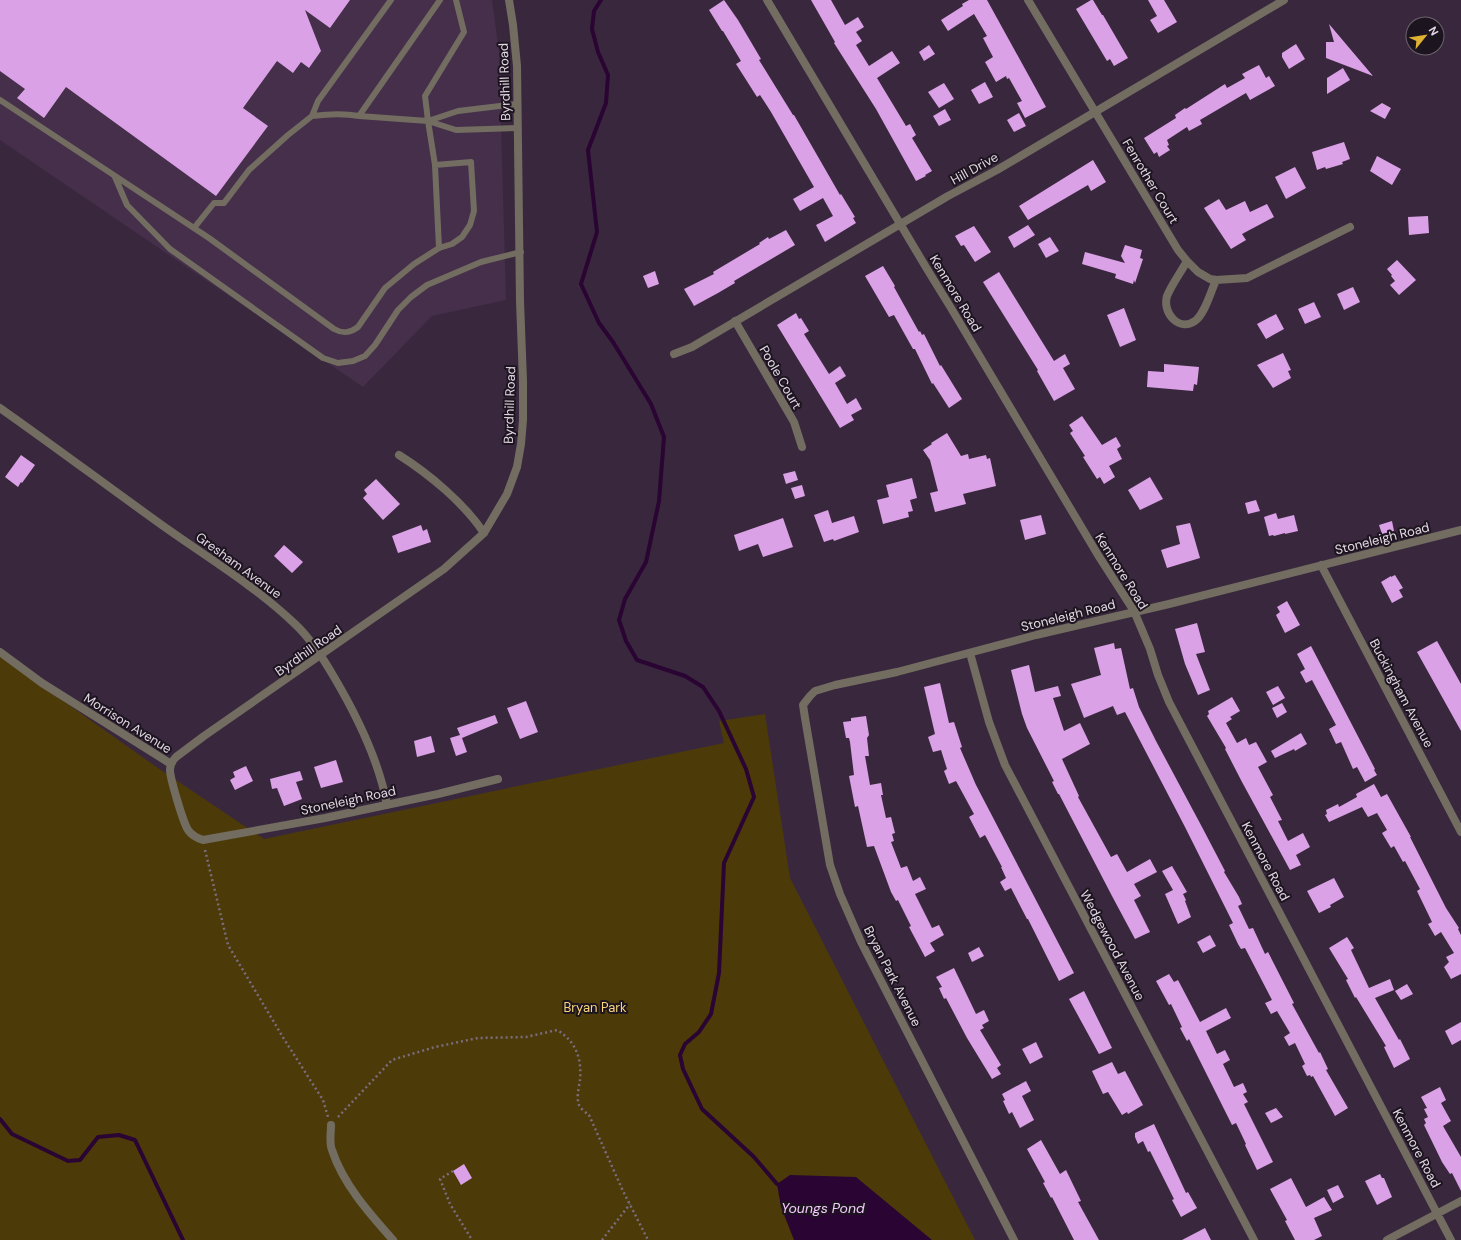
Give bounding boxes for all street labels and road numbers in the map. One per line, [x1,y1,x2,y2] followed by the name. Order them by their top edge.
[495,43,514,121] street label: Byrdhill Road
[1119,136,1183,227] street label: Fenrother Court
[947,148,1001,188] street label: Hill Drive
[926,252,985,335] street label: Kenmore Road
[756,342,806,412] street label: Poole Court
[500,366,519,444] street label: Byrdhill Road
[1333,519,1431,558] street label: Stoneleigh Road
[192,529,285,602] street label: Gresham Avenue
[1091,530,1152,613] street label: Kenmore Road
[1019,596,1117,635] street label: Stoneleigh Road
[272,621,345,680] street label: Byrdhill Road
[1366,636,1437,751] street label: Buckingham Avenue
[81,690,175,757] street label: Morrison Avenue
[299,782,397,819] street label: Stoneleigh Road
[1238,819,1293,904] street label: Kenmore Road
[1076,887,1149,1003] street label: Wedgewood Avenue
[860,923,925,1029] street label: Bryan Park Avenue
[1389,1106,1444,1191] street label: Kenmore Road

